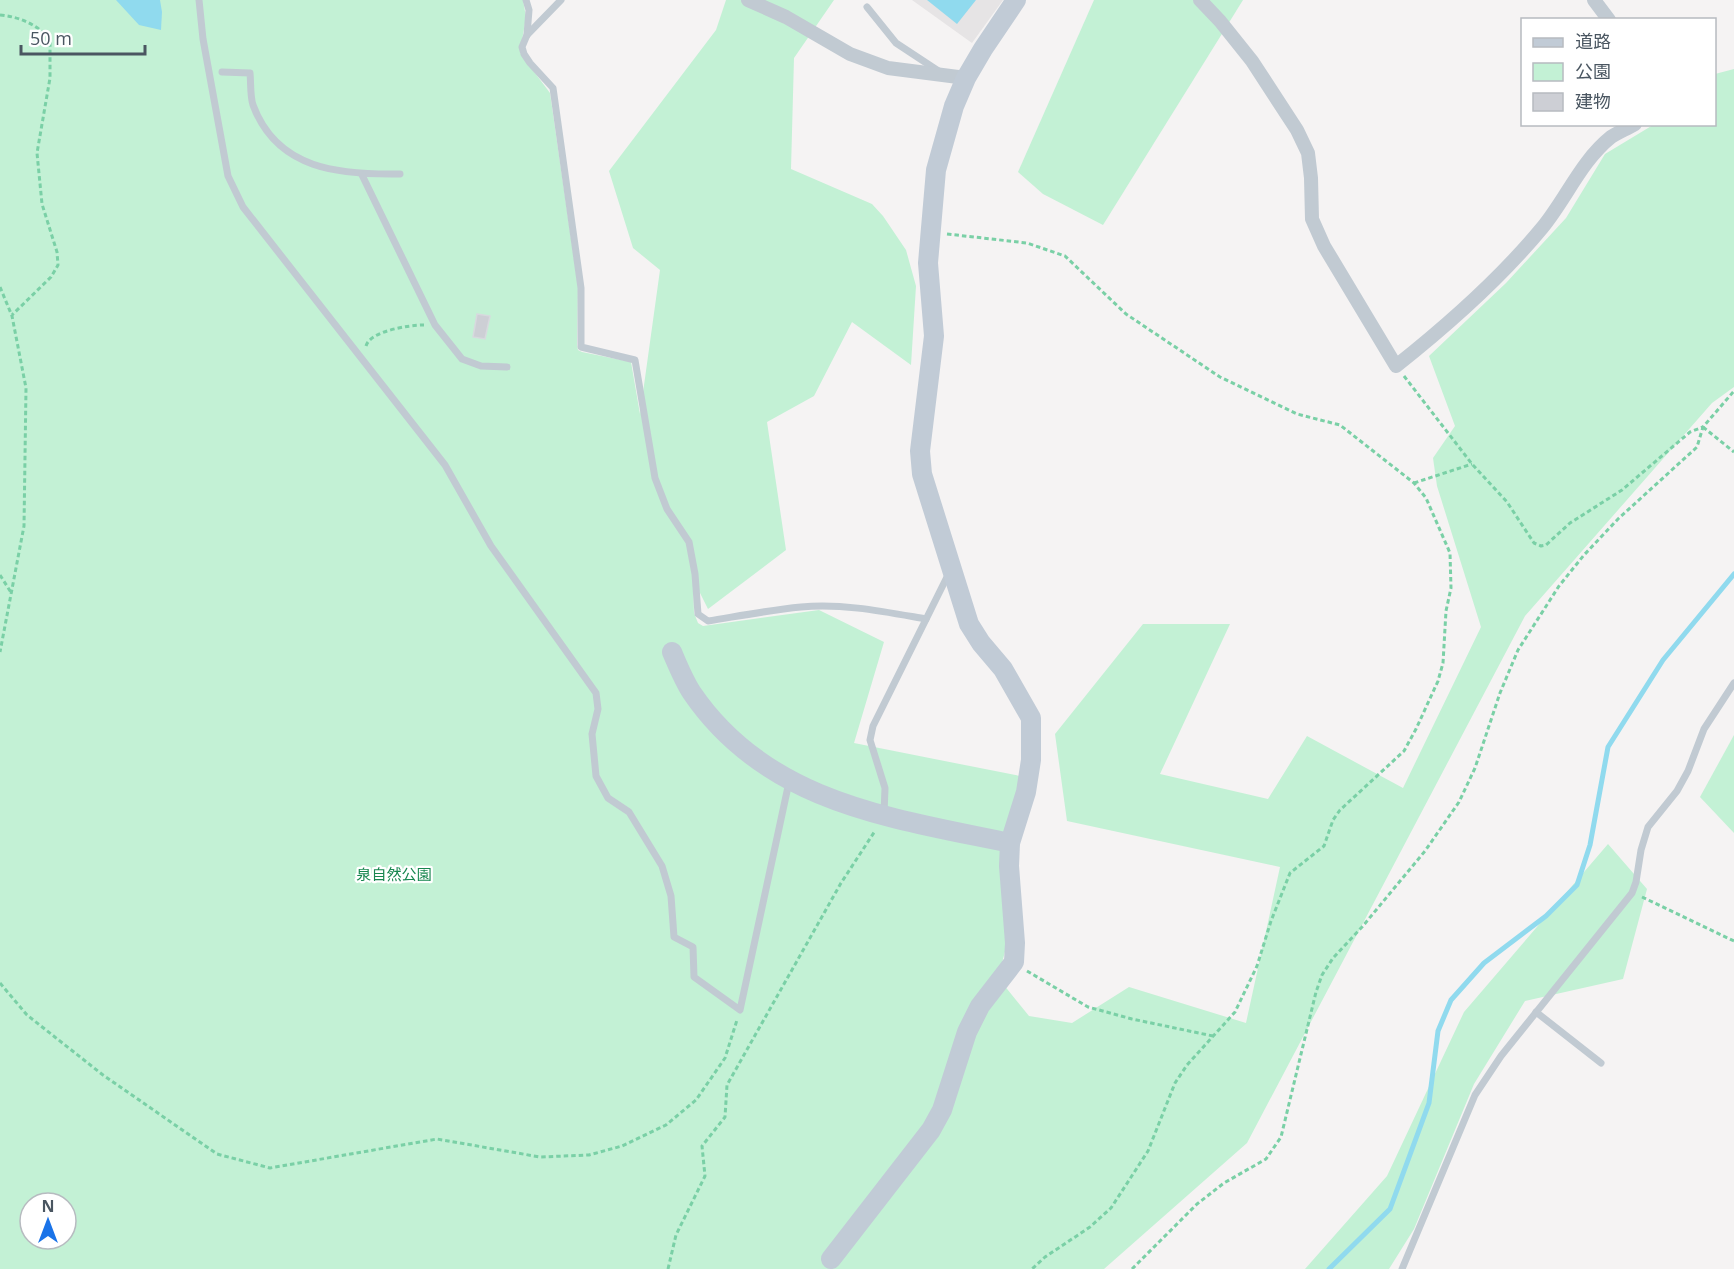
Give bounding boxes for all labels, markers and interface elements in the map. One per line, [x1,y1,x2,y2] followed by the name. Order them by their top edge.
[21,18,146,56] scale bar
[1521,18,1716,126] legend
[30,26,72,50] text: 50 m
[1575,29,1611,53] text: 道路
[1575,59,1611,83] text: 公園
[1575,89,1611,113] text: 建物
[356,864,432,884] park label: 泉自然公園
[18,1191,78,1251] north arrow
[41,1195,55,1217] text: N

